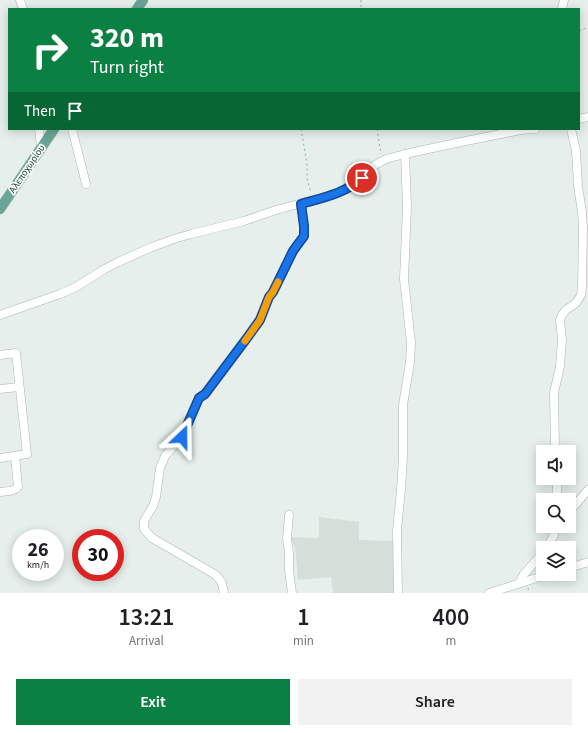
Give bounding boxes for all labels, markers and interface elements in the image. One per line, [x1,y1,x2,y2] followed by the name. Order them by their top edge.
[90,18,164,58] text: 320 m
[24,24,76,76] icon: right
[90,55,164,80] text: Turn right
[64,100,86,122] icon: arrive
[24,101,56,122] text: Then
[6,142,48,196] street label: Αλεποχωρίου
[345,161,379,195] pin
[351,167,373,189] icon: arrive
[161,416,203,458] position arrow
[536,445,576,581] map controls
[536,445,576,485] button: sound
[536,493,576,533] button: search
[72,529,124,581] speed limit sign: 30
[27,536,49,564] text: 26
[536,541,576,581] button: layers
[27,558,49,572] text: km/h
[119,600,174,635] text: 13:21
[297,600,310,635] text: 1
[433,600,469,635] text: 400
[129,632,164,650] text: Arrival
[293,632,314,650] text: min
[446,632,456,650] text: m
[16,679,290,725] button: Exit
[298,679,572,725] button: Share

